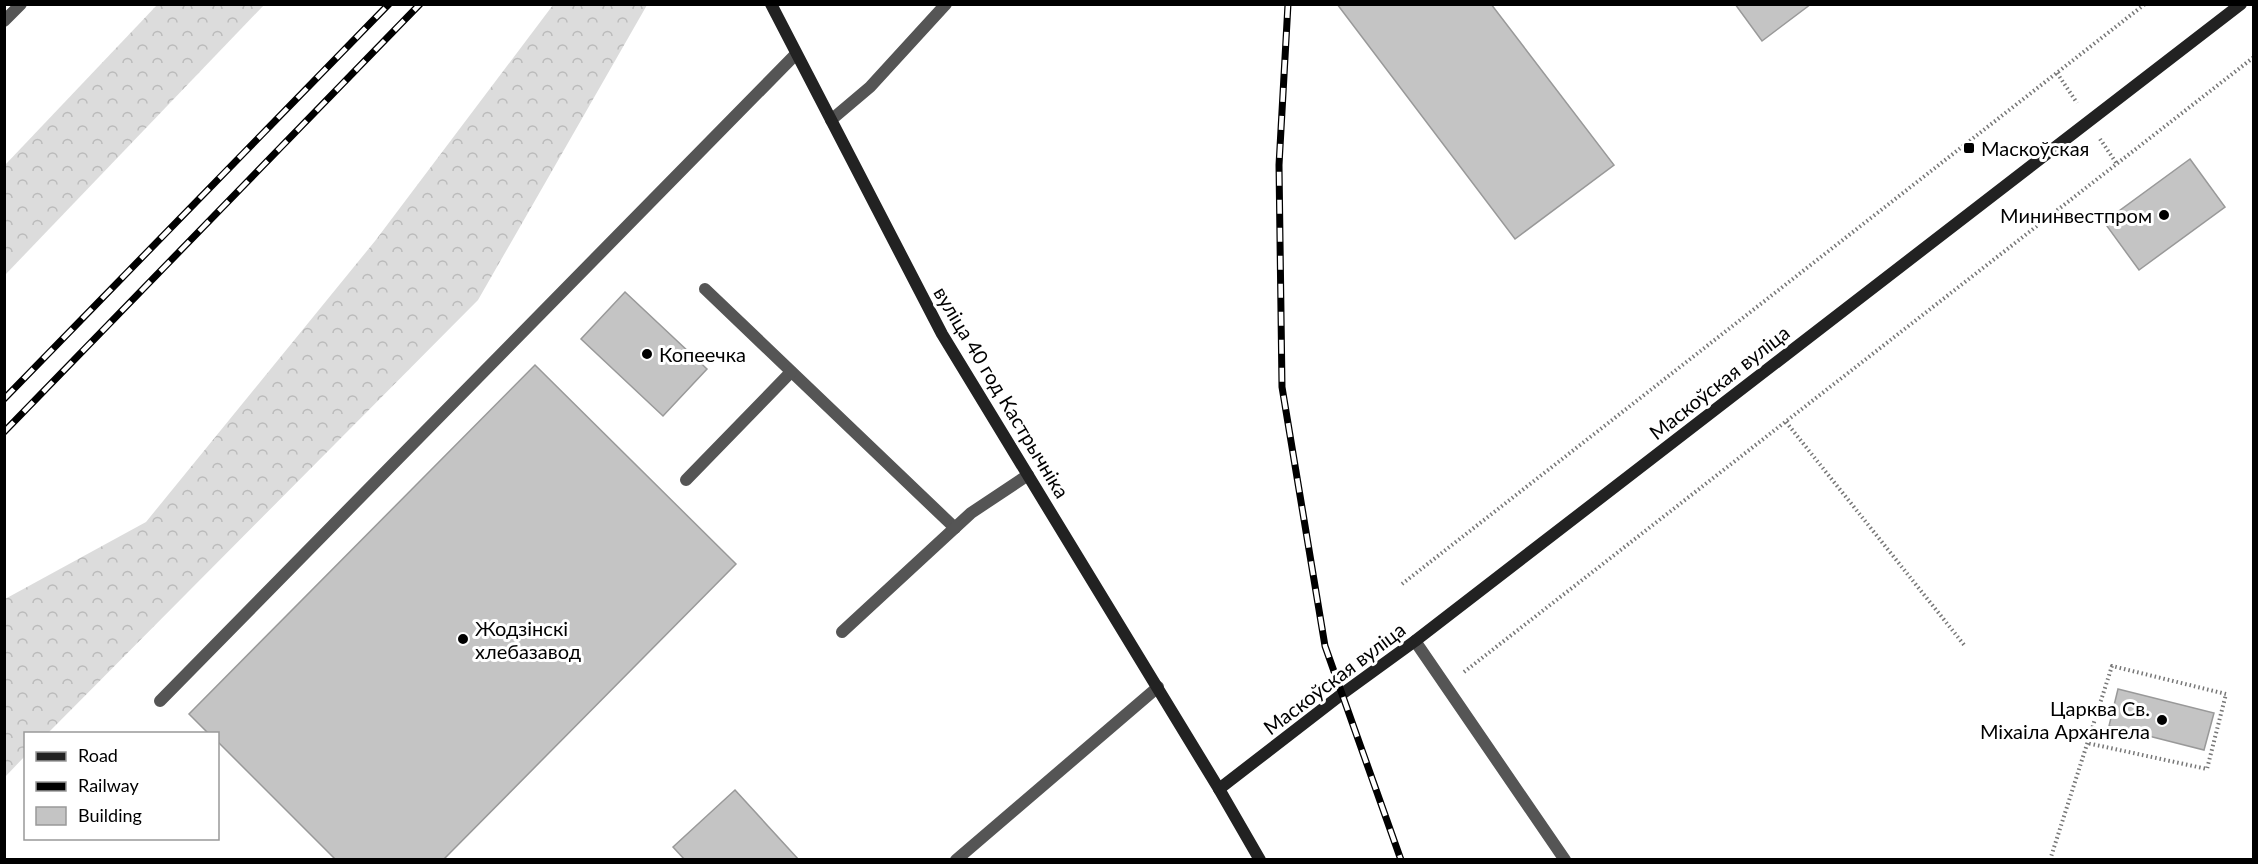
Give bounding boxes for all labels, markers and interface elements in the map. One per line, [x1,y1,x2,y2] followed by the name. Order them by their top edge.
[1981,136,2089,160] place label: Маскоўская
[1962,141,1976,155] marker: Маскоўская
[2000,203,2152,227] place label: Мининвестпром
[2157,208,2171,222] marker: Мининвестпром
[929,282,1075,502] street label: вуліца 40 год Кастрычніка
[1644,320,1794,444] street label: Маскоўская вуліца
[659,342,746,366] place label: Копеечка
[640,347,654,361] marker: Копеечка
[475,616,581,663] place label: Жодзінскі хлебазавод
[1258,617,1410,739] street label: Маскоўская вуліца
[456,632,470,646] marker: Жодзінскі хлебазавод
[1980,696,2150,743] place label: Царква Св. Міхаіла Архангела
[2155,713,2169,727] marker: Царква Св. Міхаіла Архангела
[24,732,219,840] legend
[78,744,118,766] text: Road
[78,774,139,796] text: Railway
[78,804,142,826] text: Building

